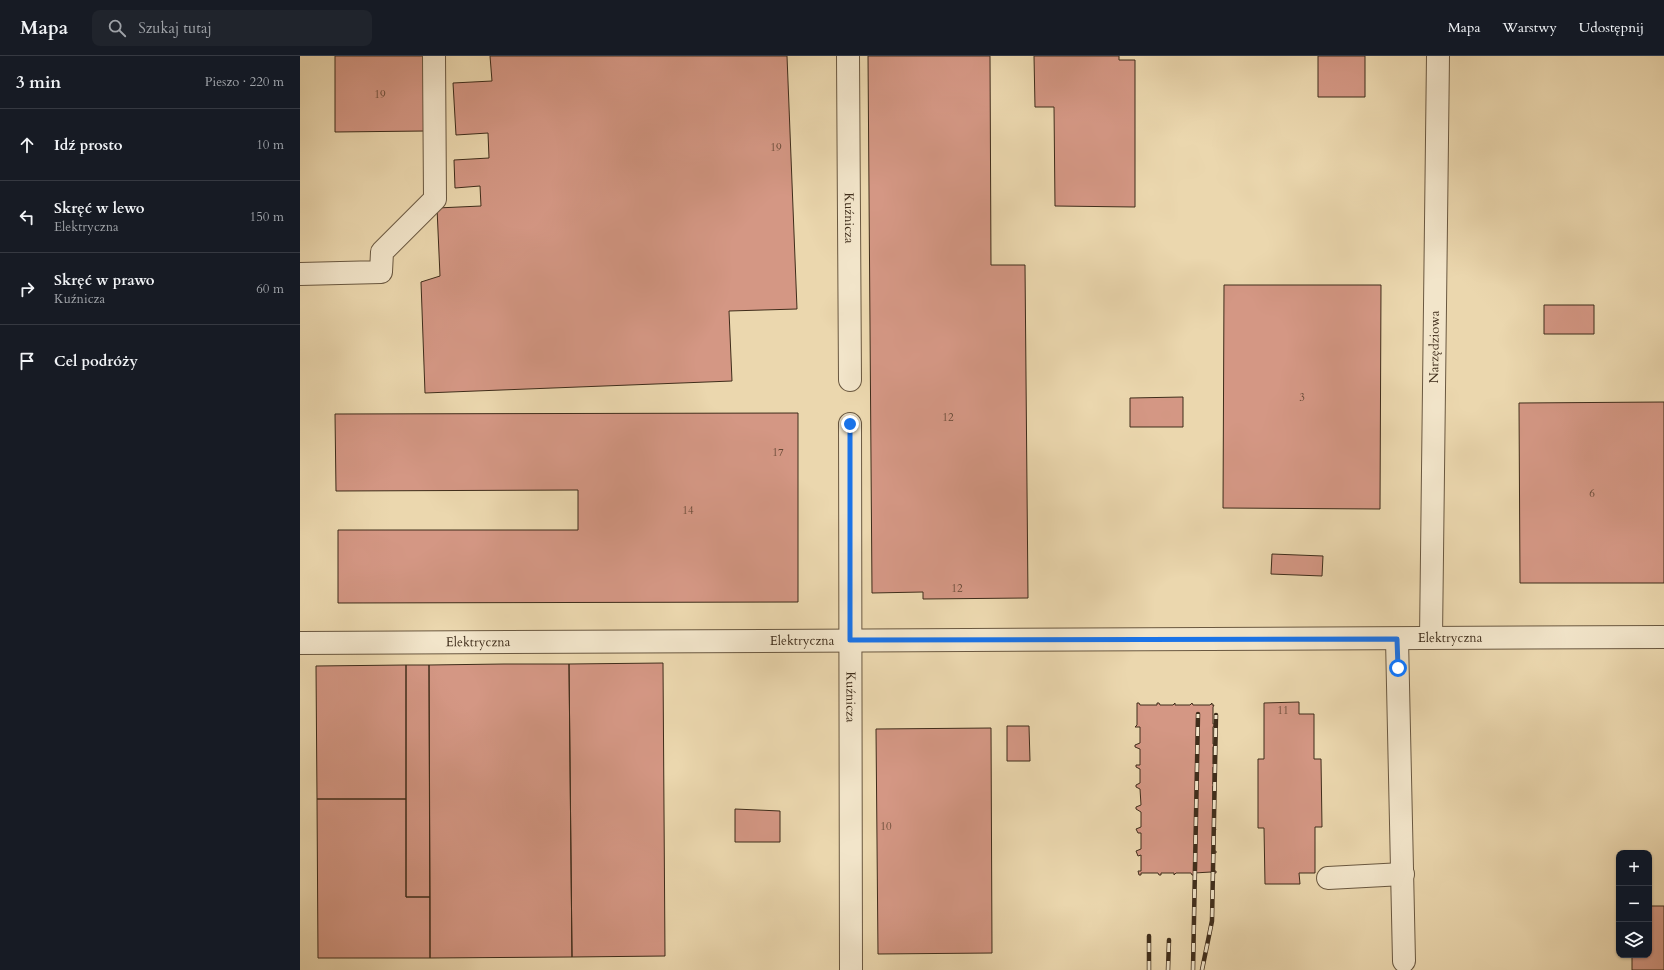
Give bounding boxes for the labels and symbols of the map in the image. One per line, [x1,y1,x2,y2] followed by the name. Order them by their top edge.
[374,87,386,102] house number: 19
[770,140,782,155] house number: 19
[840,192,858,244] street label: Kuźnicza
[1425,310,1444,383] street label: Narzędziowa
[1299,390,1305,405] house number: 3
[942,410,954,425] house number: 12
[841,415,859,433] route end
[772,445,784,460] house number: 17
[1589,486,1595,501] house number: 6
[682,503,694,518] house number: 14
[951,581,963,596] house number: 12
[1418,629,1483,647] street label: Elektryczna
[770,632,835,650] street label: Elektryczna
[446,633,511,651] street label: Elektryczna
[1389,659,1407,677] route start
[841,671,860,723] street label: Kuźnicza
[1277,703,1289,718] house number: 11
[880,819,892,834] house number: 10

